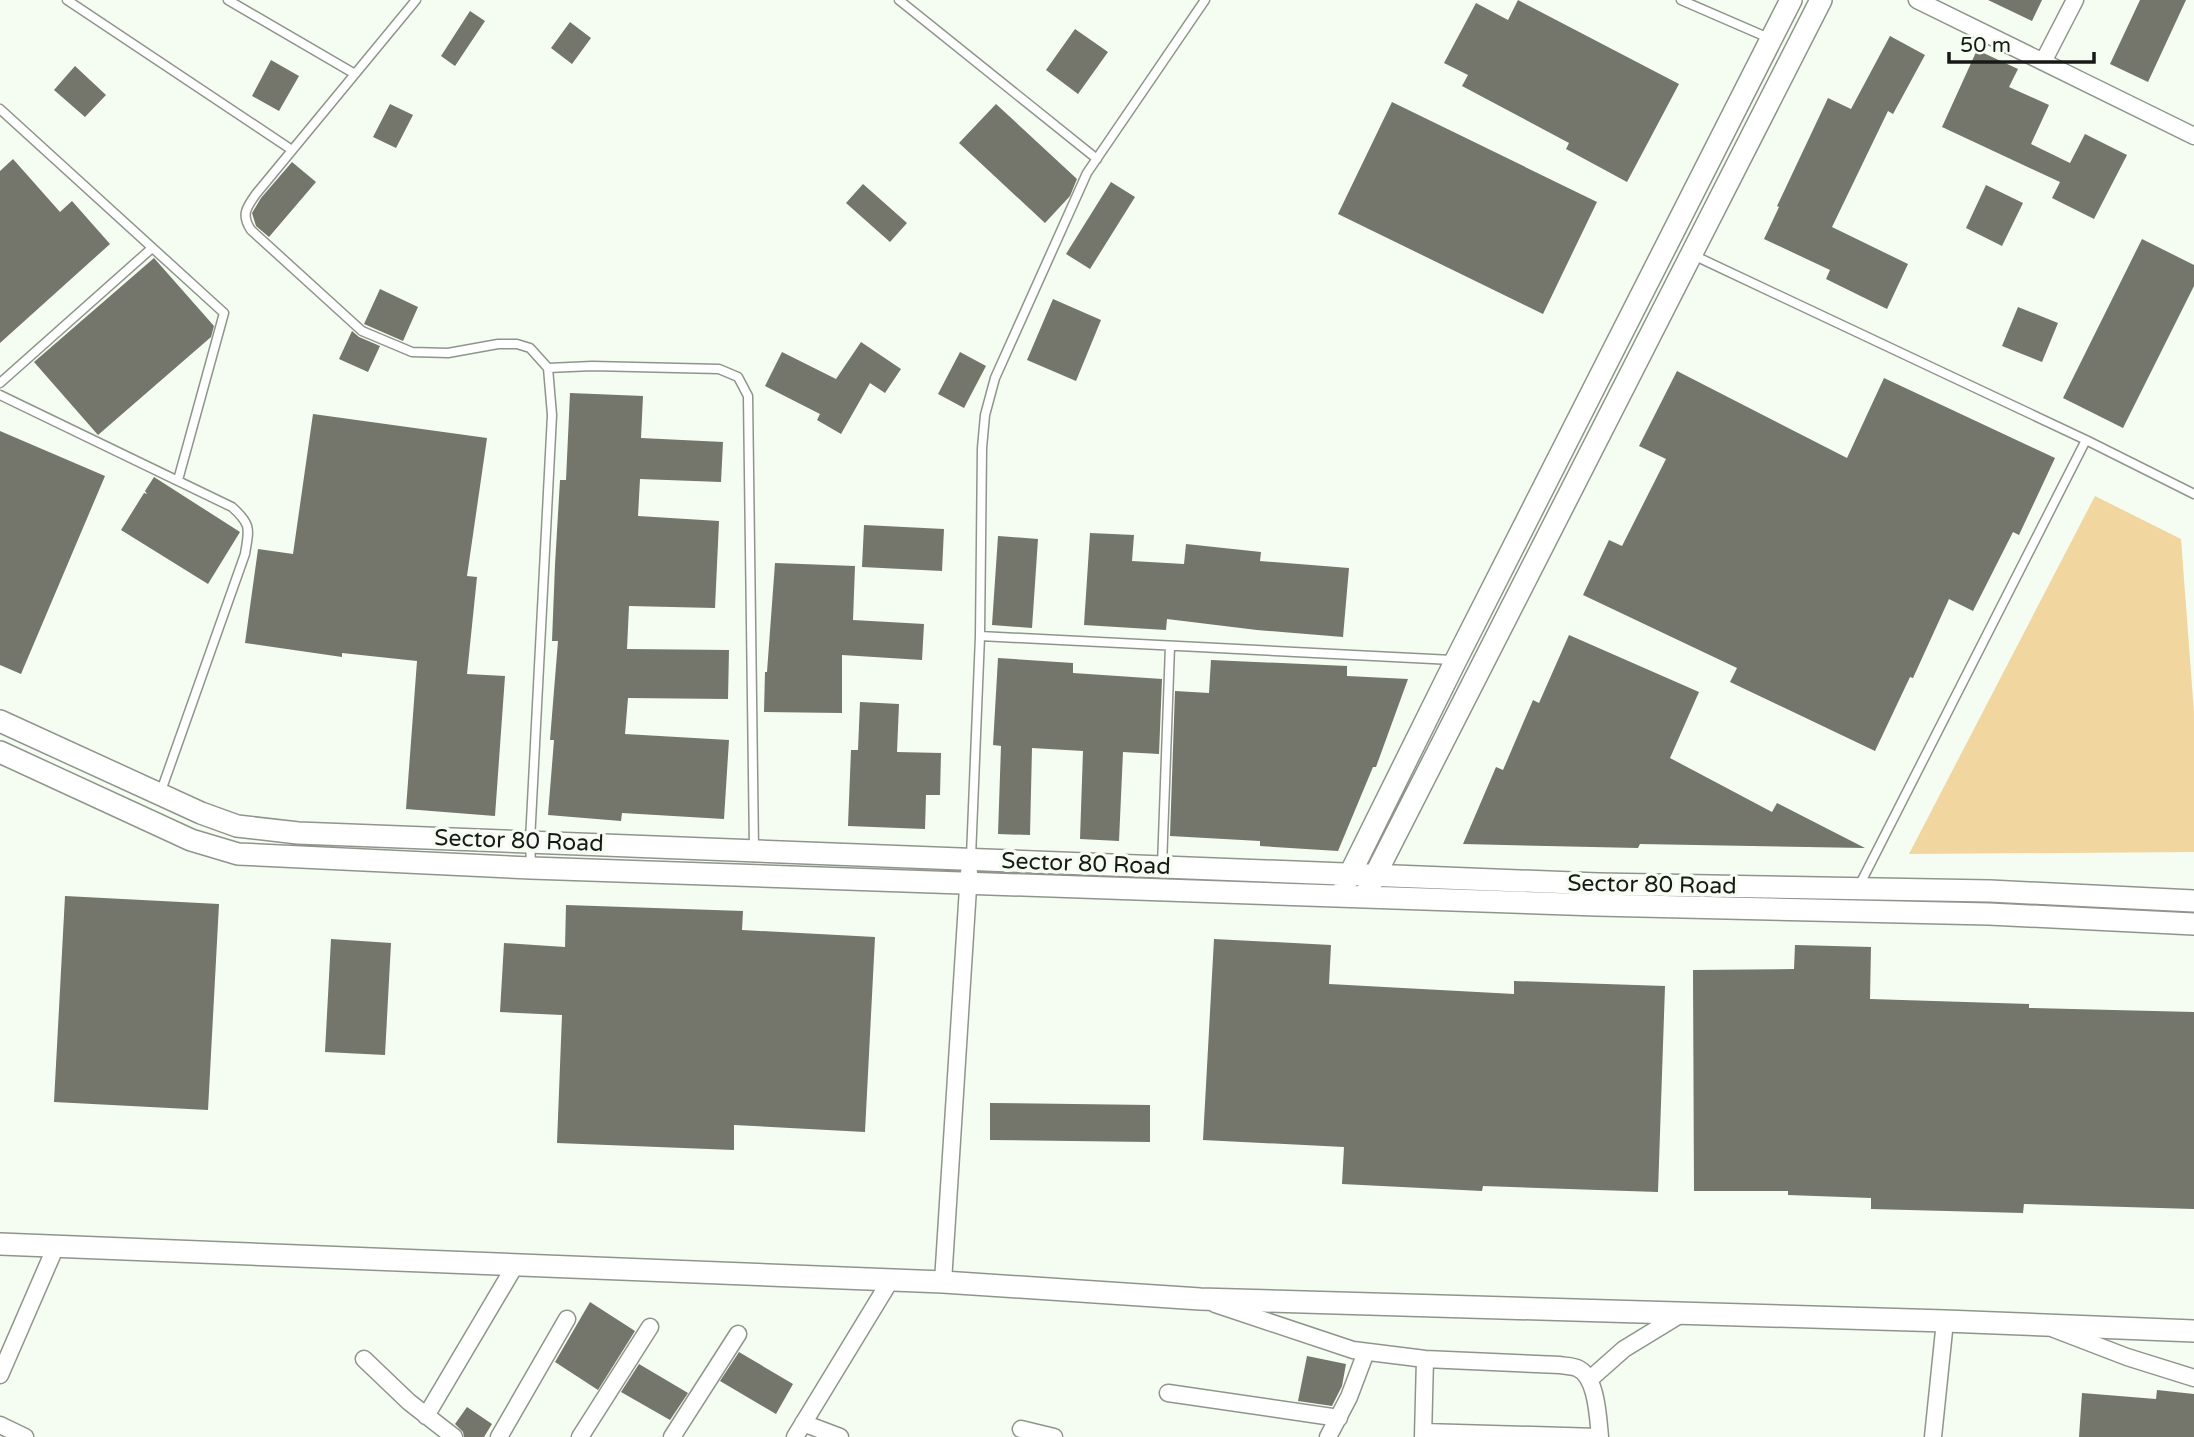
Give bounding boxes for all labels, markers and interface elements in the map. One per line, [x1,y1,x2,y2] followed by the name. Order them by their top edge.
[1949,21,2094,65] scale bar
[1960,33,2011,58] text: 50 m
[434,824,604,858] street label: Sector 80 Road
[1001,847,1171,881] street label: Sector 80 Road
[1567,870,1737,900] street label: Sector 80 Road

